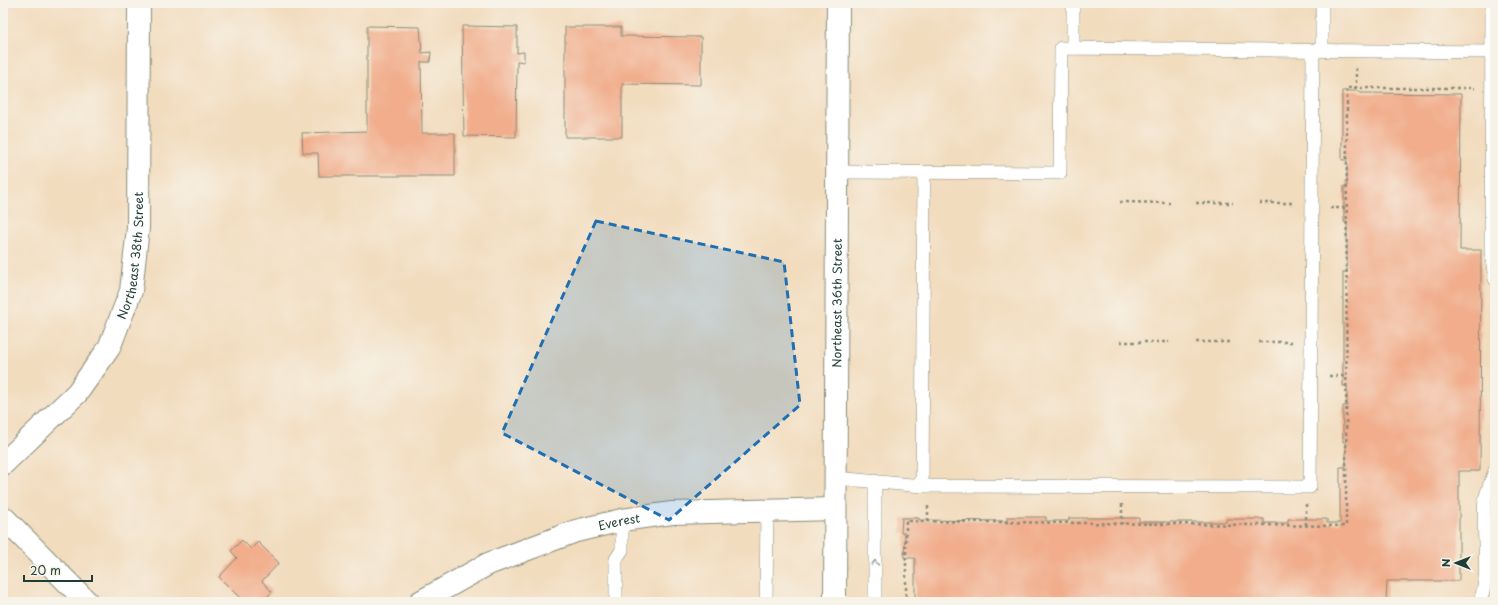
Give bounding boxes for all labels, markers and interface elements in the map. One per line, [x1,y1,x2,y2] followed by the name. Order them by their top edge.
[112,192,147,322] street label: Northeast 38th Street
[827,238,846,368] street label: Northeast 36th Street
[596,509,641,534] street label: Everest
[1436,543,1476,583] north arrow
[24,557,92,583] scale bar
[1437,558,1454,567] text: N
[871,560,879,566] one-way arrow
[30,561,61,579] text: 20 m

